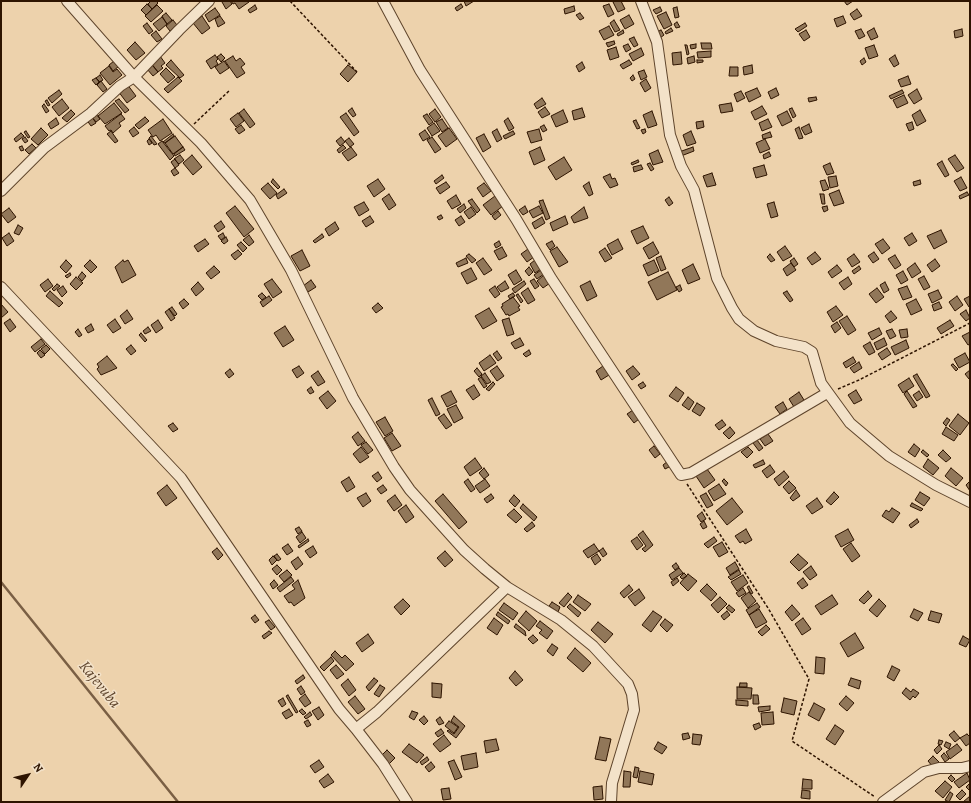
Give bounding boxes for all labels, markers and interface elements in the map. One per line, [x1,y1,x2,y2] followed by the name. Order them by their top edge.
[74,657,124,713] water label: Kajevuba
[8,755,48,795] north arrow
[30,760,47,775] text: N

